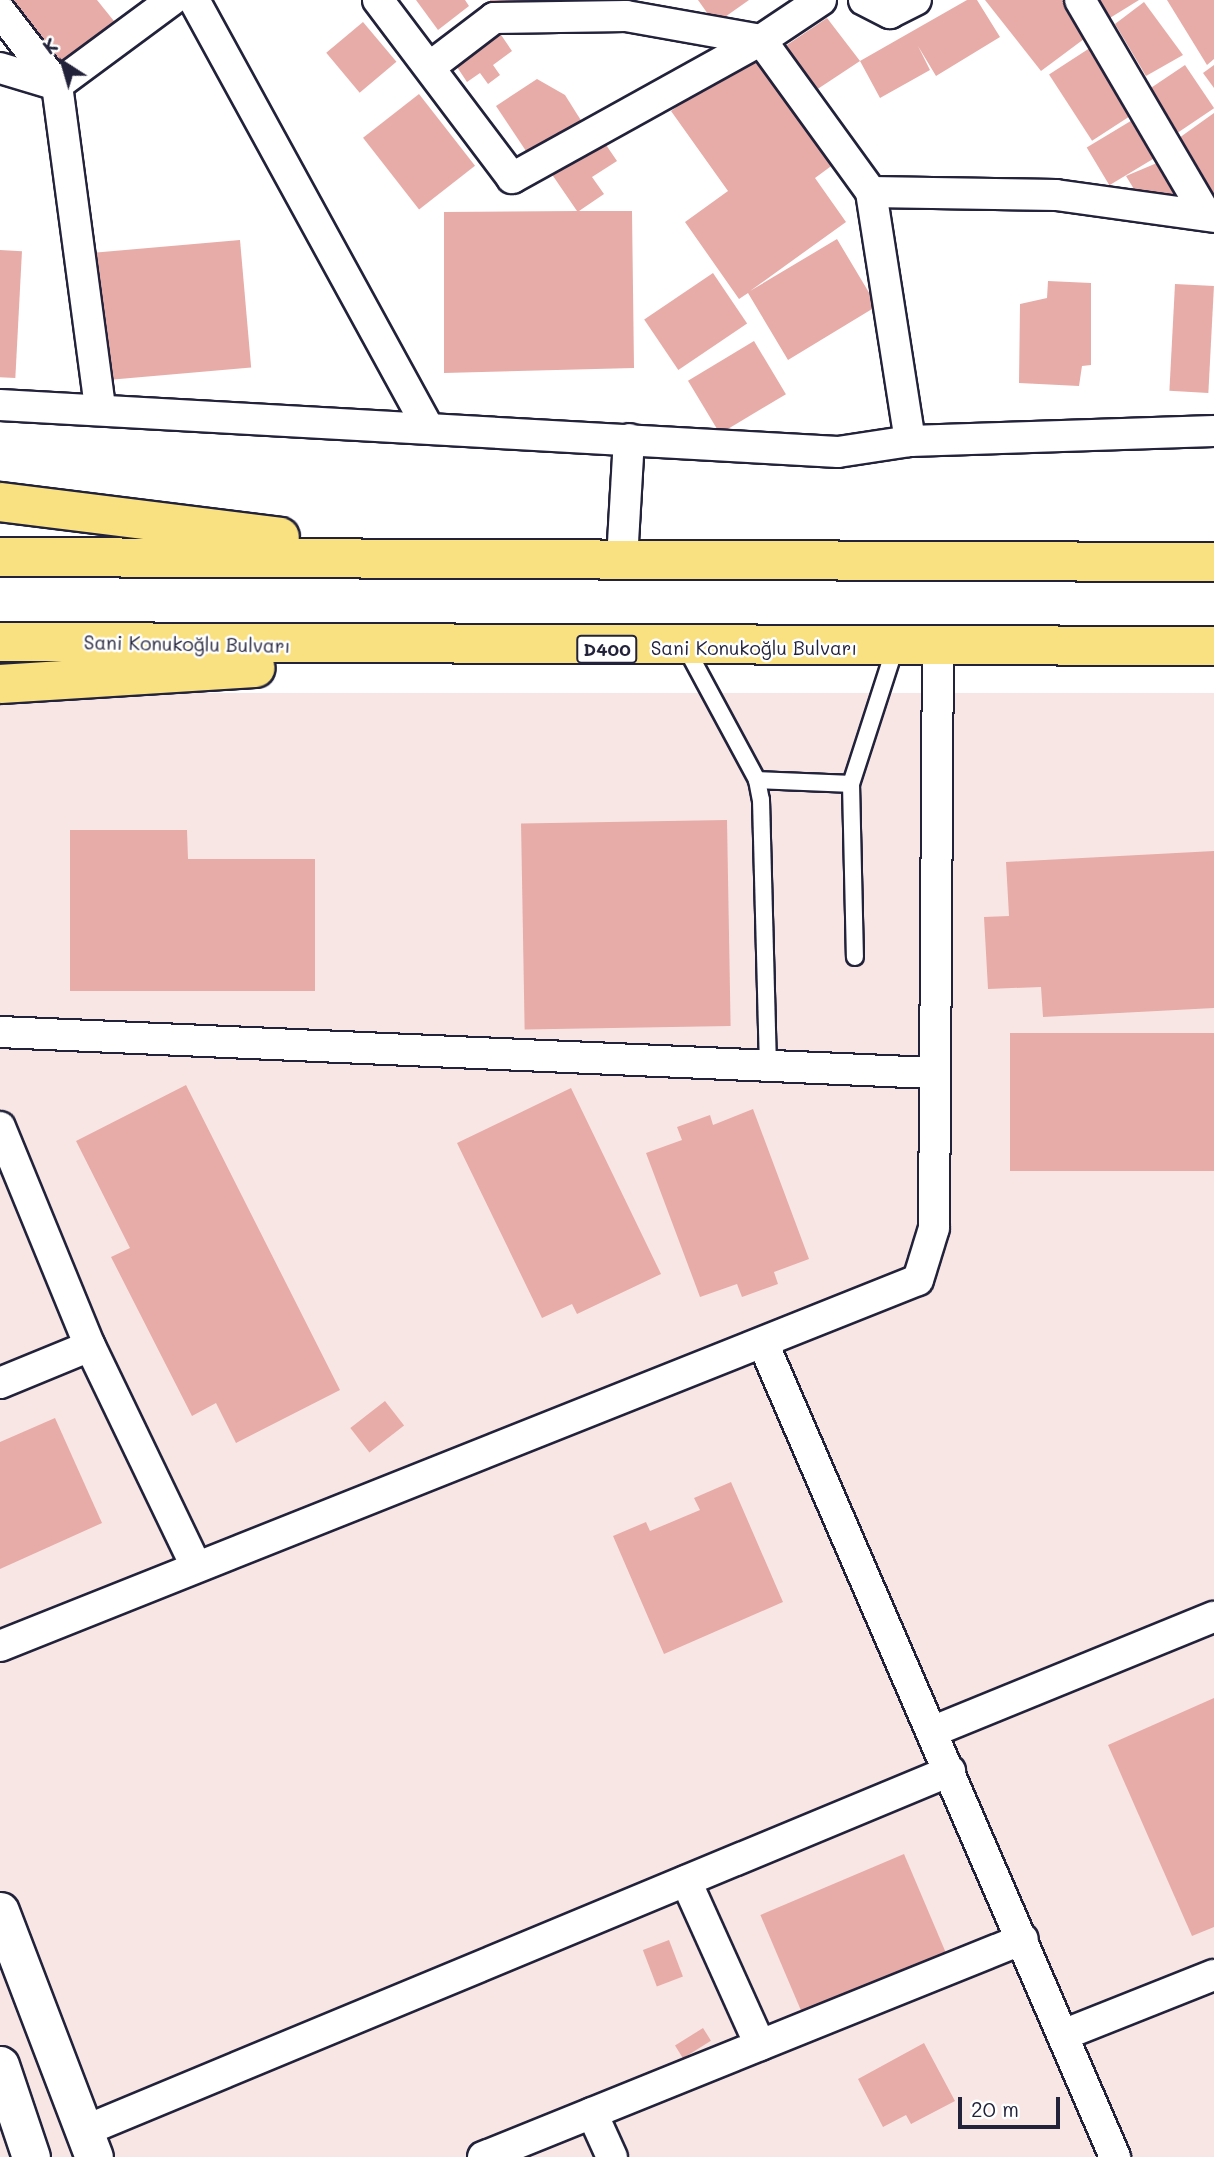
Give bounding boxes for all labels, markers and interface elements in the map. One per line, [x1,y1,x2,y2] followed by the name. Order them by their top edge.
[28,28,98,98] north arrow
[38,32,63,60] text: K
[83,631,291,657] street label: Sani Konukoğlu Bulvarı
[576,634,638,664] road number: D400
[651,637,857,659] street label: Sani Konukoğlu Bulvarı
[962,2084,1064,2128] scale bar
[971,2095,1019,2122] text: 20 m

